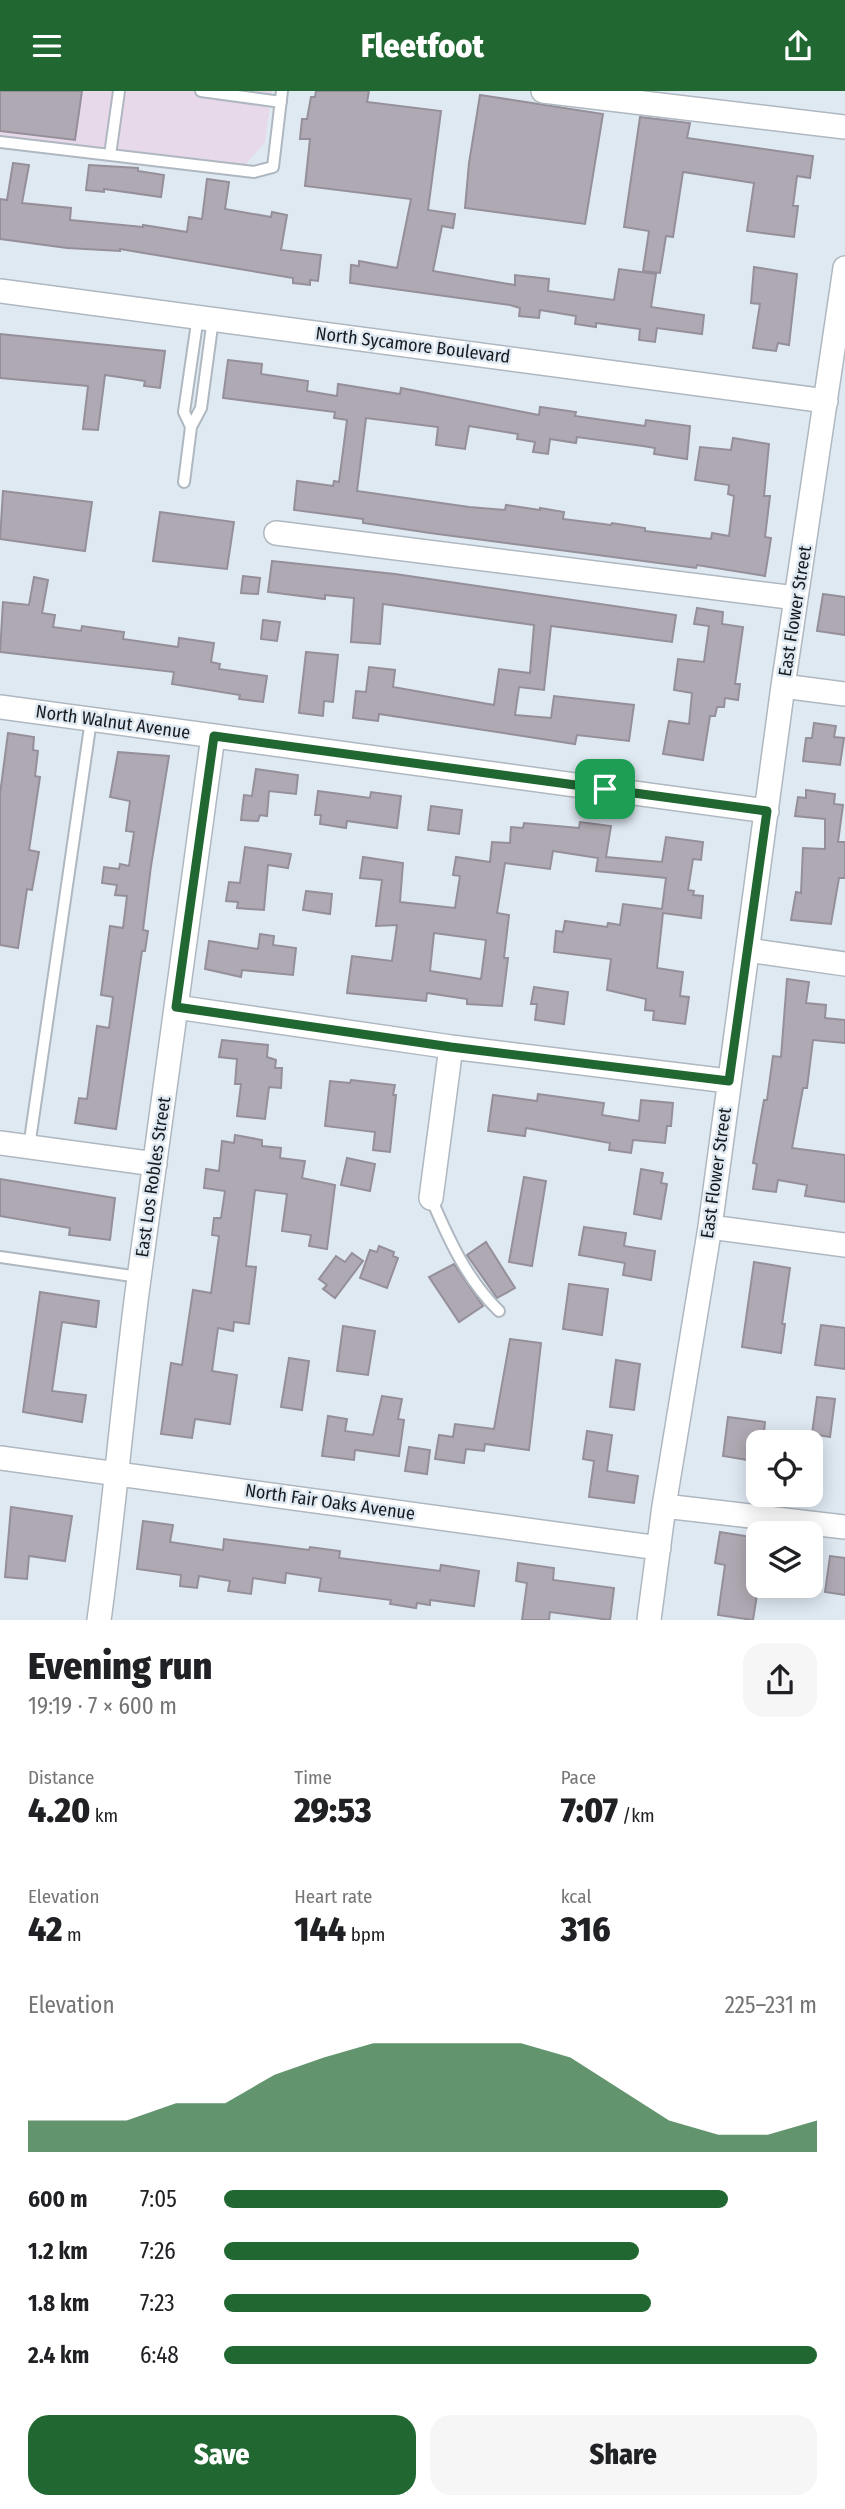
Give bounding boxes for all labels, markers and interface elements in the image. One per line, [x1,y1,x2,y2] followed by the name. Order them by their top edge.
[28,27,66,65] icon: menu
[361,27,484,65] text: Fleetfoot
[779,27,817,65] icon: share
[315,322,511,368] street label: North Sycamore Boulevard
[774,544,816,678] street label: East Flower Street
[34,700,192,744] street label: North Walnut Avenue
[575,759,635,819] pin
[586,770,624,808] icon: arrive
[131,1095,175,1259] street label: East Los Robles Street
[696,1106,736,1240] street label: East Flower Street
[746,1430,823,1598] map controls
[746,1430,823,1507] button: locate
[244,1479,416,1525] street label: North Fair Oaks Avenue
[746,1521,823,1598] button: layers
[28,1643,212,1689] text: Evening run
[743,1643,817,1717] button: share
[28,1692,177,1720] text: 19:19 · 7 × 600 m
[28,1766,95,1789] text: Distance
[294,1766,332,1789] text: Time
[561,1766,596,1789] text: Pace
[28,1789,90,1831] text: 4.20
[294,1789,372,1831] text: 29:53
[561,1789,618,1831] text: 7:07
[90,1804,118,1827] text: km
[618,1804,655,1827] text: /km
[28,1885,100,1908] text: Elevation
[294,1885,372,1908] text: Heart rate
[561,1885,591,1908] text: kcal
[28,1908,62,1950] text: 42
[294,1908,346,1950] text: 144
[561,1908,611,1950] text: 316
[62,1923,82,1946] text: m
[346,1923,385,1946] text: bpm
[28,1991,115,2019] text: Elevation
[725,1991,817,2019] text: 225–231 m
[28,2185,87,2213] text: 600 m
[140,2185,177,2213] text: 7:05
[28,2237,88,2265] text: 1.2 km
[140,2237,176,2265] text: 7:26
[28,2289,89,2317] text: 1.8 km
[140,2289,175,2317] text: 7:23
[28,2341,89,2369] text: 2.4 km
[140,2341,179,2369] text: 6:48
[28,2415,416,2495] button: Save
[430,2415,817,2495] button: Share

